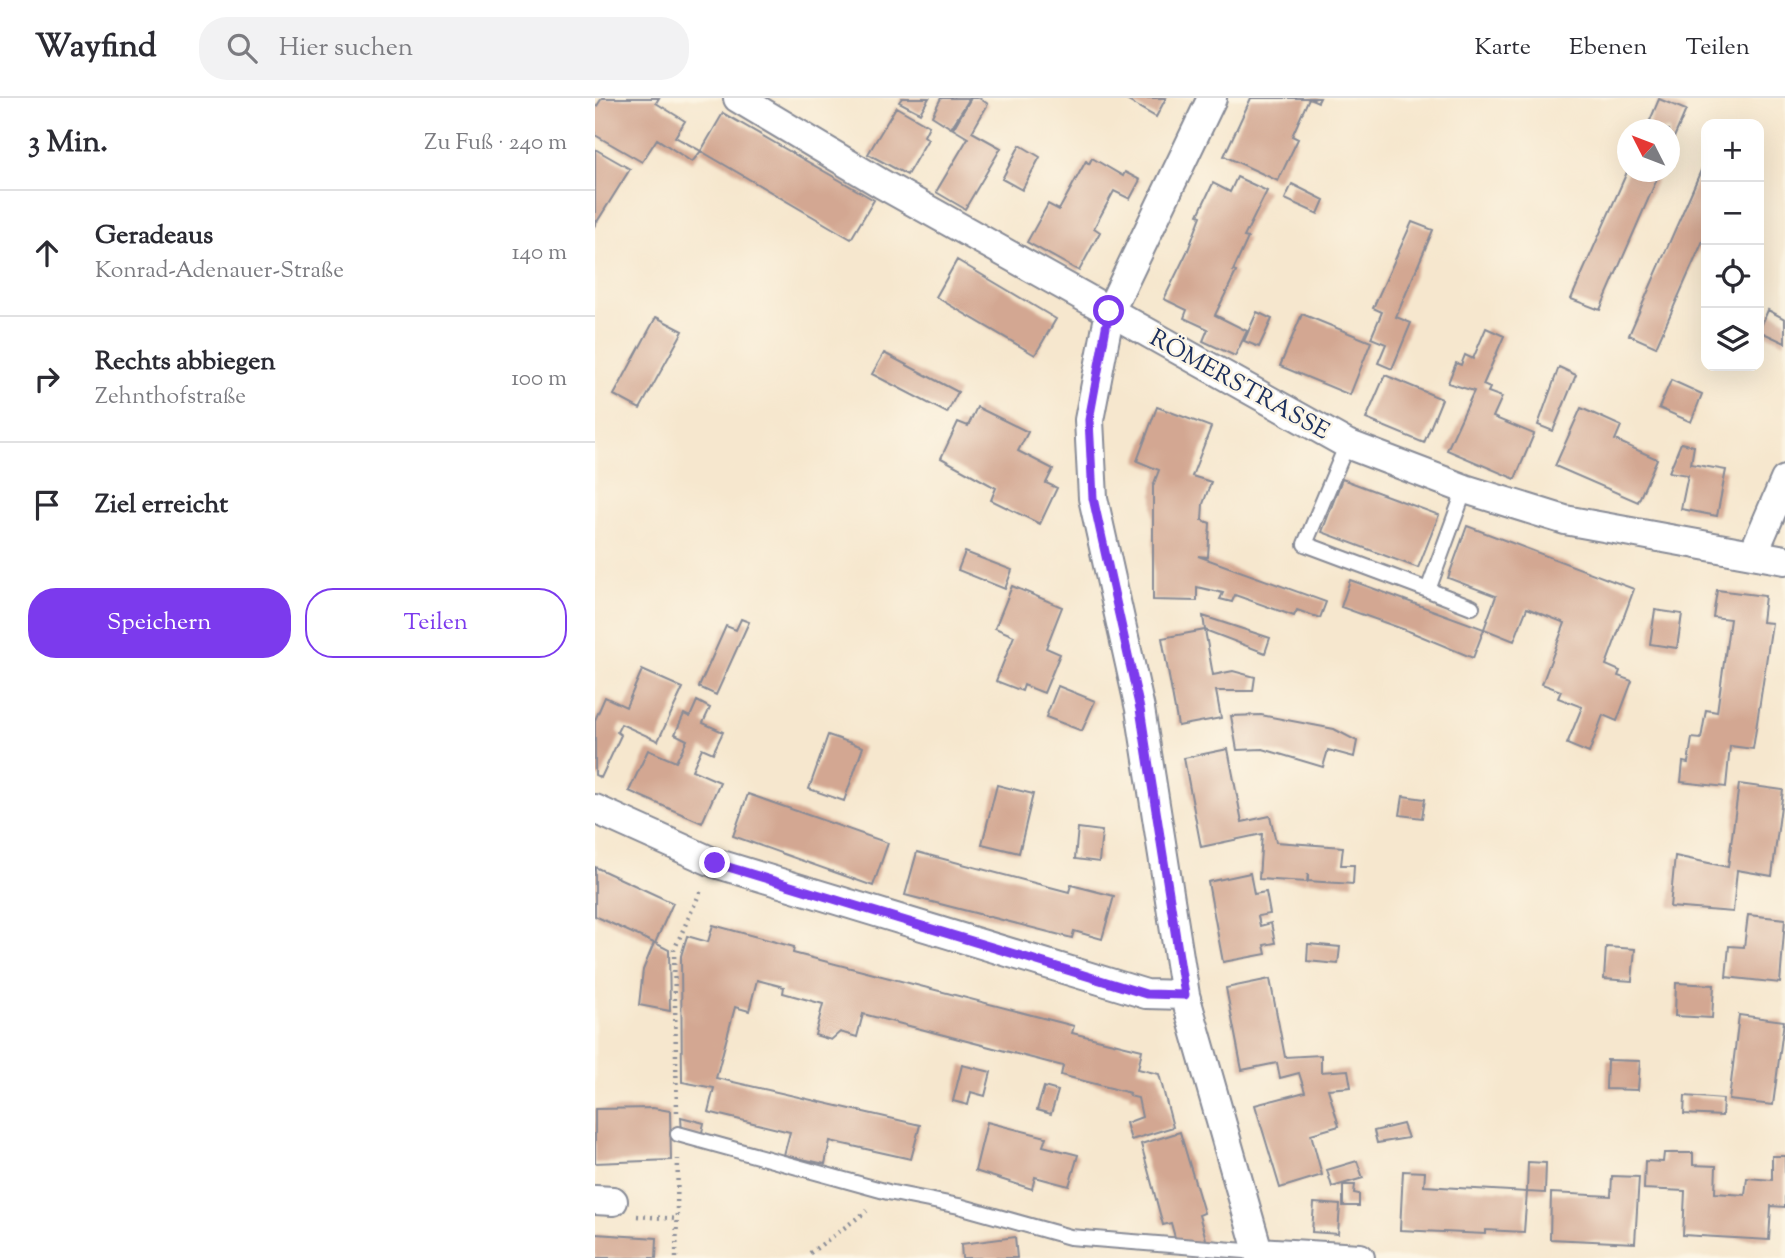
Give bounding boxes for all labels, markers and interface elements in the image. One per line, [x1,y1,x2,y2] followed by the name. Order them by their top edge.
[199,17,689,80] search box
[35,24,157,72] text: Wayfind
[223,29,261,67] icon: search
[279,30,413,67] text: Hier suchen
[1474,31,1531,65] text: Karte
[1569,31,1647,65] text: Ebenen
[1685,31,1750,65] text: Teilen
[1617,119,1680,182] north arrow
[1701,119,1764,371] map controls
[1701,119,1764,182] button: +
[28,122,108,165] text: 3 Min.
[424,127,567,160] text: Zu Fuß · 240 m
[1701,182,1764,245] button: −
[95,218,213,255] text: Geradeaus
[28,234,66,272] icon: ahead
[512,237,567,270] text: 140 m
[1701,245,1764,308] button: locate
[95,255,344,288] text: Konrad-Adenauer-Straße
[1093,295,1124,326] route start
[1701,308,1764,371] button: layers
[1143,322,1335,450] street label: RÖMERSTRASSE
[95,344,276,381] text: Rechts abbiegen
[28,360,66,398] icon: right
[511,363,567,396] text: 100 m
[95,381,246,414] text: Zehnthofstraße
[28,486,66,524] icon: arrive
[95,487,228,524] text: Ziel erreicht
[28,588,291,658] button: Speichern
[305,588,567,658] button: Teilen
[699,847,730,878] route end

